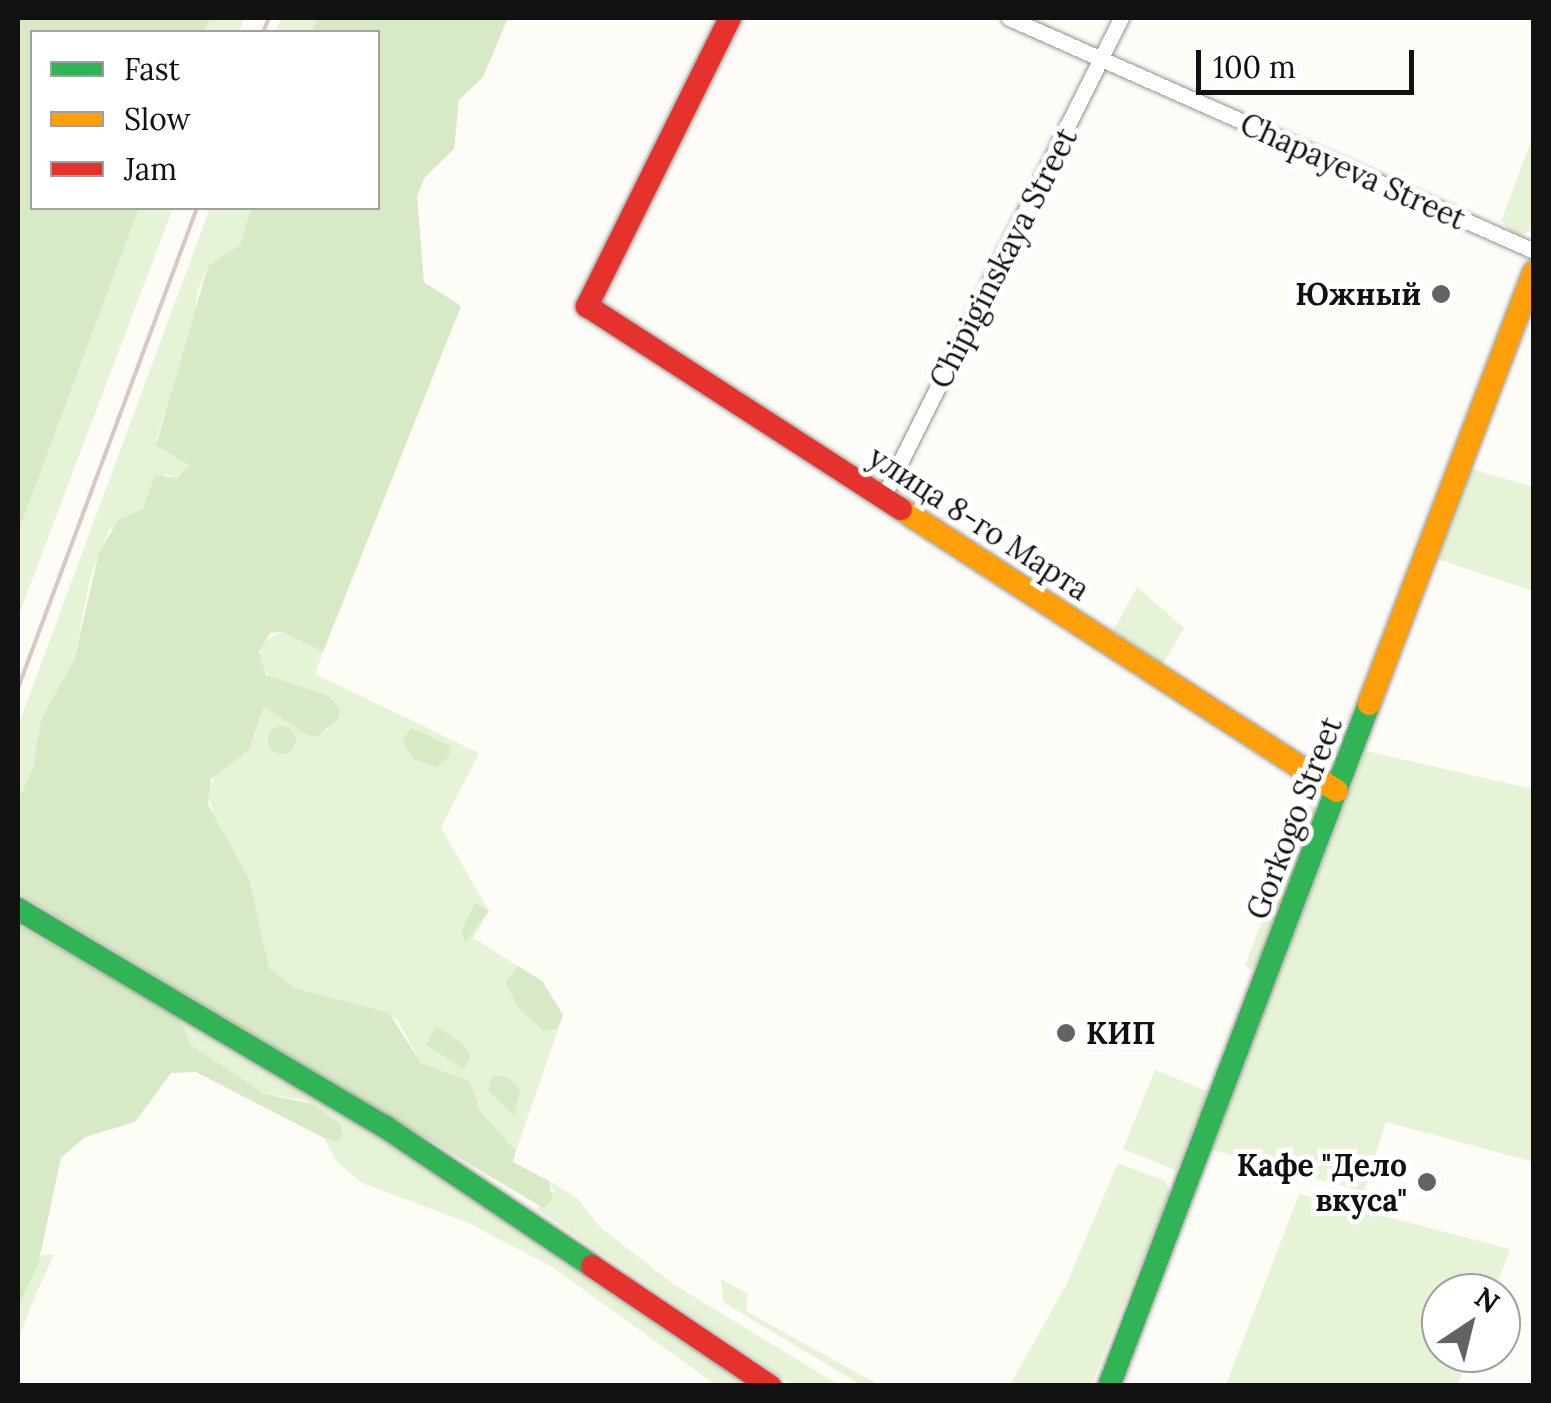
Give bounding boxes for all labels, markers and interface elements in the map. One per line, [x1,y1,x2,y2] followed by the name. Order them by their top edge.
[30,30,380,210] legend
[1201,30,1418,92] scale bar
[1213,48,1296,86] text: 100 m
[124,50,180,88] text: Fast
[124,100,190,138] text: Slow
[1235,105,1471,237] street label: Chapayeva Street
[922,122,1084,394] street label: Chipiginskaya Street
[124,150,177,188] text: Jam
[1295,276,1421,312] place label: Южный
[1430,283,1452,305] marker: Южный
[862,438,1096,608] street label: улица 8-го Марта
[1239,712,1349,924] street label: Gorkogo Street
[1086,1015,1156,1051] place label: КИП
[1055,1022,1077,1044] marker: КИП
[1237,1147,1407,1218] place label: Кафе "Дело вкуса"
[1416,1171,1438,1193] marker: Кафе "Дело вкуса"
[1421,1273,1521,1373] north arrow
[1468,1279,1506,1321] text: N

